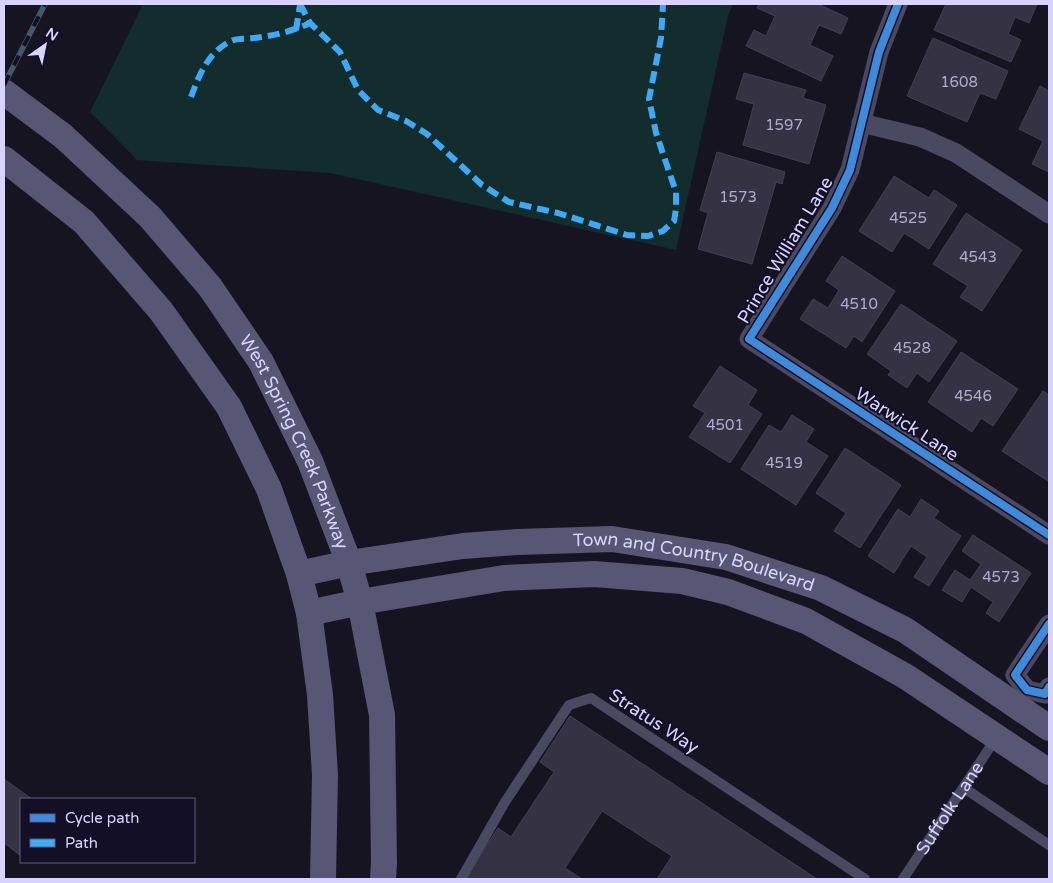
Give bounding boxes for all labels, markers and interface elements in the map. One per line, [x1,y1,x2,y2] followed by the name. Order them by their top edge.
[20,20,70,70] north arrow
[42,24,61,45] text: N
[940,73,978,91] house number: 1608
[765,116,803,134] house number: 1597
[732,173,838,327] street label: Prince William Lane
[719,188,757,206] house number: 1573
[889,209,927,227] house number: 4525
[959,248,997,266] house number: 4543
[840,295,878,313] house number: 4510
[235,330,354,553] street label: West Spring Creek Parkway
[893,339,931,357] house number: 4528
[851,382,963,466] street label: Warwick Lane
[954,387,992,405] house number: 4546
[706,416,744,434] house number: 4501
[765,454,803,472] house number: 4519
[572,527,817,596] street label: Town and Country Boulevard
[982,568,1020,586] house number: 4573
[605,684,703,758] street label: Stratus Way
[911,757,988,859] street label: Suffolk Lane
[20,798,195,863] legend
[65,809,139,827] text: Cycle path
[65,834,98,852] text: Path

